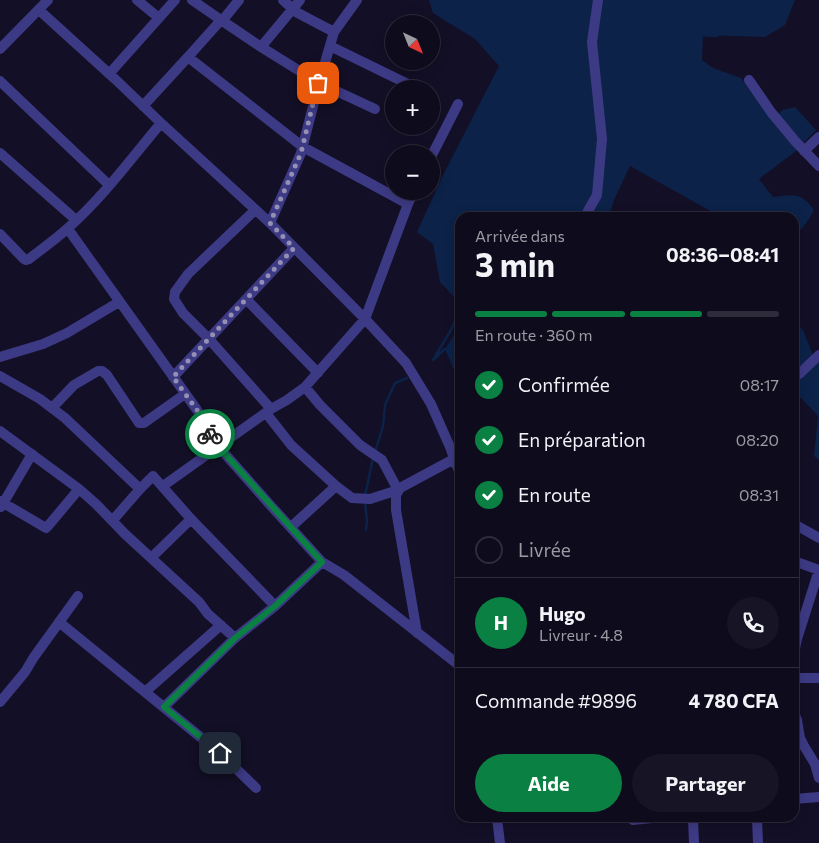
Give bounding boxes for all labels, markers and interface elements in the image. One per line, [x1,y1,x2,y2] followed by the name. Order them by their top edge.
[385,15,440,70] north arrow
[385,15,440,200] map controls
[297,62,339,104] pin
[304,69,332,97] icon: bag
[385,80,440,135] button: +
[385,145,440,200] button: −
[475,226,565,245] text: Arrivée dans
[666,243,779,266] text: 08:36–08:41
[475,244,555,284] text: 3 min
[475,325,592,344] text: En route · 360 m
[475,371,503,399] icon: check
[518,373,610,396] text: Confirmée
[740,375,779,394] text: 08:17
[185,409,235,459] courier
[196,420,224,448] icon: bike
[475,426,503,454] icon: check
[518,428,646,451] text: En préparation
[736,430,779,449] text: 08:20
[475,481,503,509] icon: check
[518,483,591,506] text: En route
[739,485,779,504] text: 08:31
[518,538,571,561] text: Livrée
[727,597,779,649] button: phone
[539,602,586,625] text: Hugo
[494,611,508,634] text: H
[539,625,623,644] text: Livreur · 4.8
[475,689,637,712] text: Commande #9896
[689,689,779,712] text: 4 780 CFA
[199,732,241,774] pin
[206,739,234,767] icon: home
[475,754,622,812] button: Aide
[632,754,779,812] button: Partager

